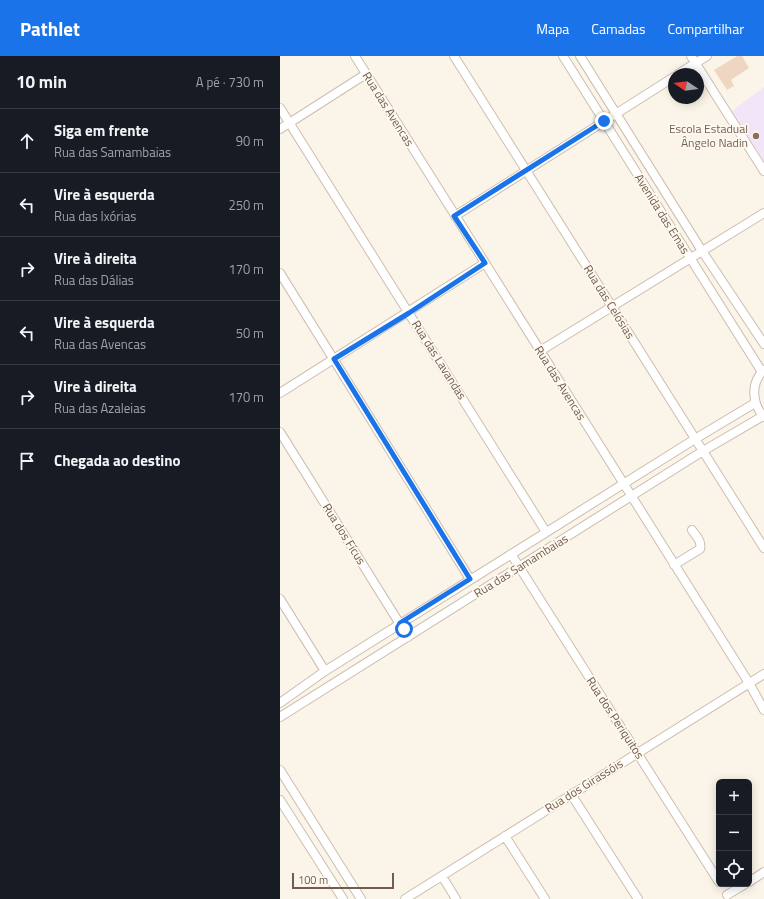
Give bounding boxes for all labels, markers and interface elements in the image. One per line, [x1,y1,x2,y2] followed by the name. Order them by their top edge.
[20,14,80,43] text: Pathlet
[536,18,569,39] text: Mapa
[591,18,646,39] text: Camadas
[668,18,744,39] text: Compartilhar
[358,68,419,150] street label: Rua das Avencas
[668,68,704,104] north arrow
[16,69,67,95] text: 10 min
[196,72,264,92] text: A pé · 730 m
[595,112,613,130] route end
[54,119,149,142] text: Siga em frente
[669,119,748,152] place label: Escola Estadual Ângelo Nadin
[16,130,38,152] icon: ahead
[236,131,264,151] text: 90 m
[751,131,761,141] marker: Escola Estadual Ângelo Nadin
[54,142,171,162] text: Rua das Samambaias
[630,170,695,258] street label: Avenida das Emas
[54,183,155,206] text: Vire à esquerda
[16,194,38,216] icon: left
[228,195,264,215] text: 250 m
[54,206,136,226] text: Rua das Ixórias
[54,247,137,270] text: Vire à direita
[16,258,38,280] icon: right
[228,259,264,279] text: 170 m
[579,261,640,343] street label: Rua das Celósias
[54,270,134,290] text: Rua das Dálias
[54,311,155,334] text: Vire à esquerda
[407,316,472,404] street label: Rua das Lavandas
[16,322,38,344] icon: left
[236,323,264,343] text: 50 m
[54,334,146,354] text: Rua das Avencas
[530,342,591,424] street label: Rua das Avencas
[54,375,137,398] text: Vire à direita
[16,386,38,408] icon: right
[228,387,264,407] text: 170 m
[54,398,146,418] text: Rua das Azaleias
[54,449,180,472] text: Chegada ao destino
[16,450,38,472] icon: arrive
[318,499,371,569] street label: Rua dos Fícus
[470,529,572,602] street label: Rua das Samambaias
[395,620,413,638] route start
[582,673,649,763] street label: Rua dos Periquitos
[541,754,627,817] street label: Rua dos Girassóis
[716,779,752,887] map controls
[716,779,752,815] button: +
[716,815,752,851] button: −
[716,851,752,887] button: locate
[292,871,394,890] scale bar
[298,872,328,888] text: 100 m

